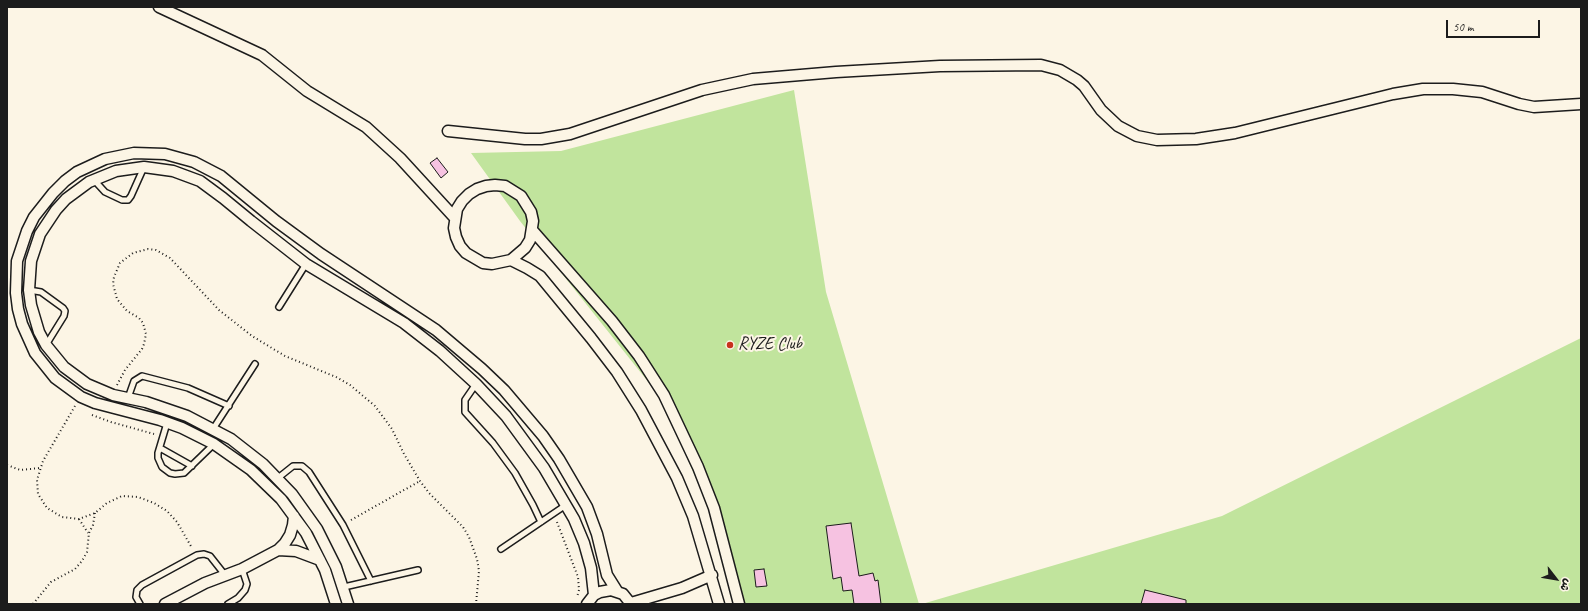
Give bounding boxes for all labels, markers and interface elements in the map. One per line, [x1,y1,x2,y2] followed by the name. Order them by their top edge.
[1448,12,1542,38] scale bar
[1453,19,1473,35] text: 50 m
[738,335,802,355] place label: RYZE Club
[725,340,735,350] marker: RYZE Club
[1536,559,1576,599] north arrow
[1557,576,1575,594] text: ش

